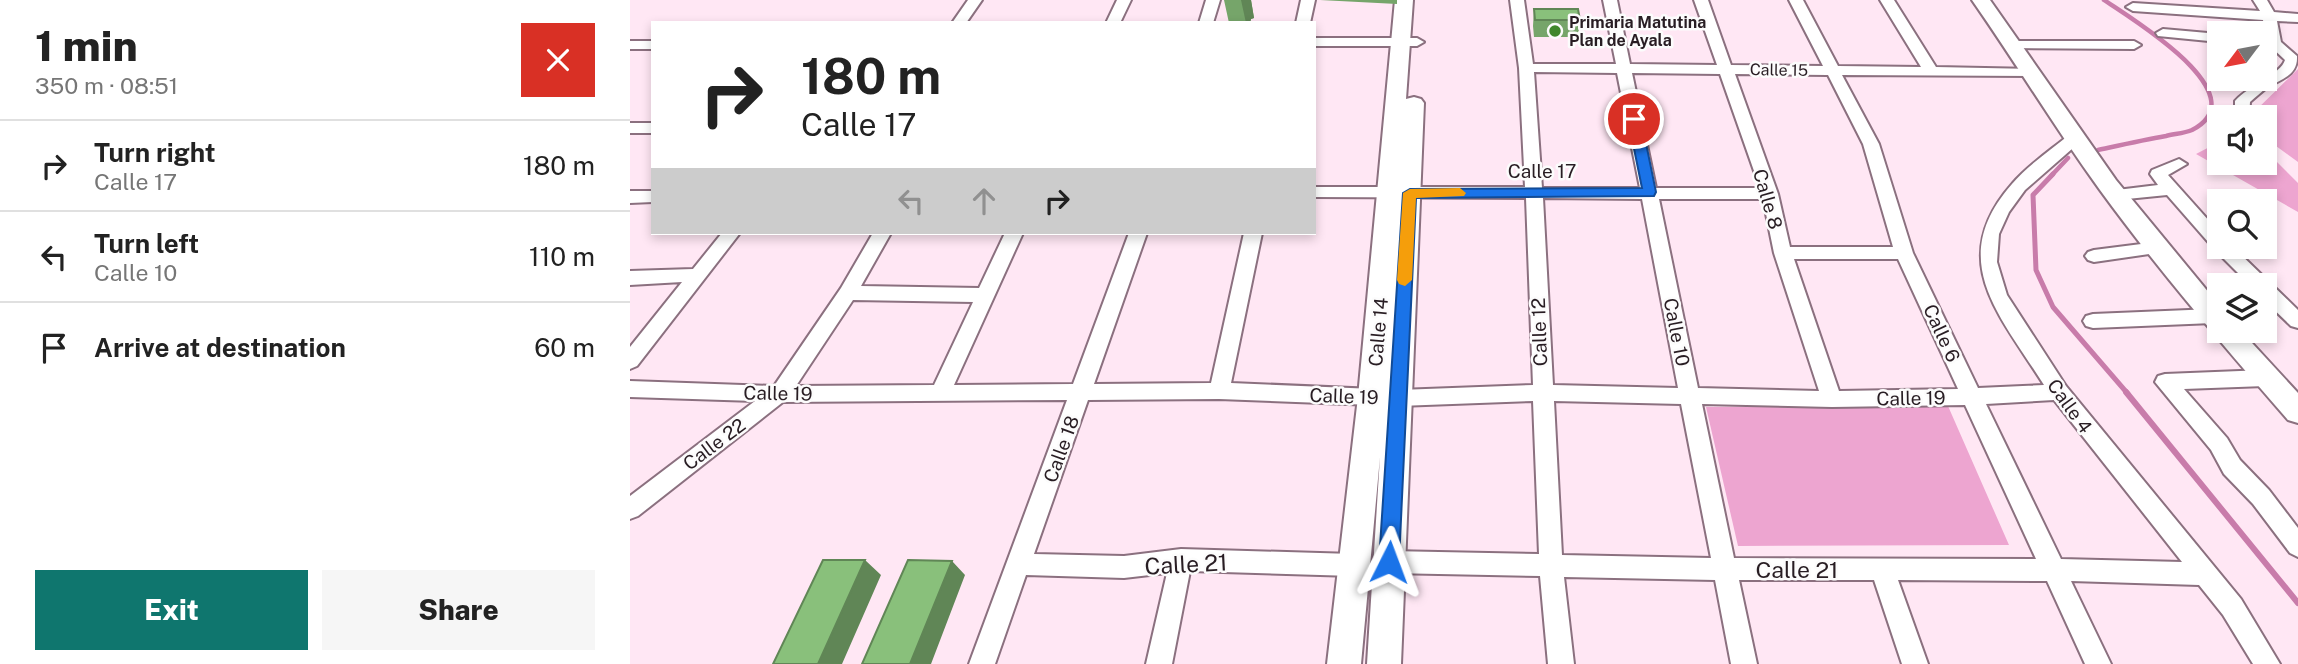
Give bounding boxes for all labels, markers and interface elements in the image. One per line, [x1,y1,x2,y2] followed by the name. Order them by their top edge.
[1569,13,1706,50] place label: Primaria Matutina Plan de Ayala
[35,21,138,70] text: 1 min
[2207,21,2277,91] north arrow
[2207,21,2277,343] map controls
[521,23,595,97] button: close
[1547,23,1563,39] marker: Primaria Matutina Plan de Ayala
[801,47,941,105] text: 180 m
[686,49,777,140] icon: right
[1750,60,1808,80] street label: Calle 15
[35,72,178,99] text: 350 m · 08:51
[1604,89,1664,149] pin
[1615,100,1653,138] icon: arrive
[2207,105,2277,175] button: sound
[801,106,917,143] text: Calle 17
[94,137,216,168] text: Turn right
[35,147,73,185] icon: right
[523,150,595,181] text: 180 m
[1508,160,1576,182] street label: Calle 17
[1749,166,1787,232] street label: Calle 8
[94,168,177,195] text: Calle 17
[892,182,930,220] icon: left
[965,182,1003,220] icon: ahead
[1038,182,1076,220] icon: right
[2207,189,2277,259] button: search
[94,228,199,259] text: Turn left
[35,238,73,276] icon: left
[529,241,595,272] text: 110 m
[94,259,177,286] text: Calle 10
[2207,273,2277,343] button: layers
[1660,296,1694,368] street label: Calle 10
[1364,297,1392,367] street label: Calle 14
[1527,297,1551,367] street label: Calle 12
[1919,301,1965,365] street label: Calle 6
[35,329,73,367] icon: arrive
[94,332,346,363] text: Arrive at destination
[534,332,595,363] text: 60 m
[2043,375,2097,437] street label: Calle 4
[743,381,813,405] street label: Calle 19
[1309,384,1379,408] street label: Calle 19
[1876,386,1946,410] street label: Calle 19
[1039,413,1083,485] street label: Calle 18
[679,414,749,474] street label: Calle 22
[1352,525,1426,599] position arrow
[1144,548,1228,580] street label: Calle 21
[1756,556,1838,583] street label: Calle 21
[35,570,308,650] button: Exit
[322,570,595,650] button: Share

